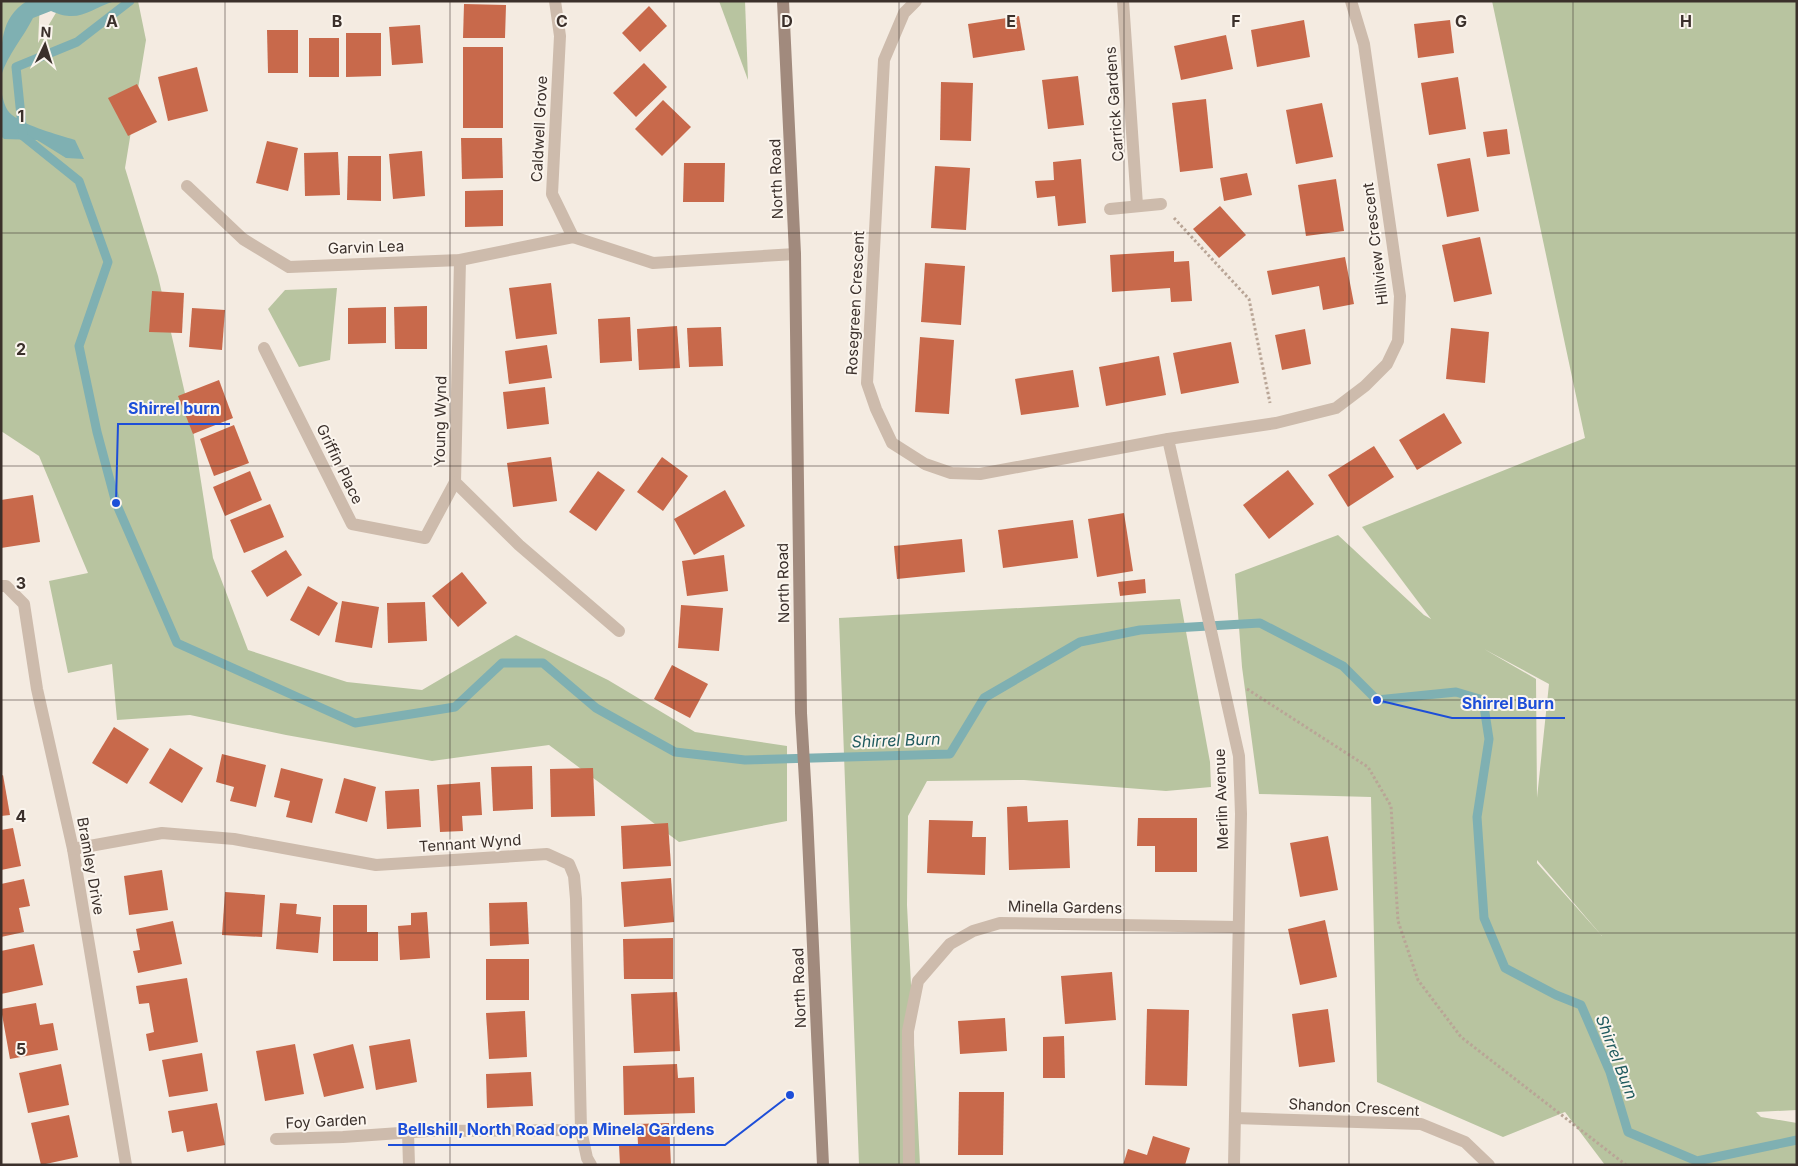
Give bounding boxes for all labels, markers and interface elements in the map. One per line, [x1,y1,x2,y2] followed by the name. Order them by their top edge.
[106,11,118,31] text: A
[332,11,342,31] text: B
[556,11,568,31] text: C
[781,11,793,31] text: D
[1006,11,1016,31] text: E
[1231,11,1241,31] text: F
[1455,11,1467,31] text: G
[1680,11,1692,31] text: H
[20,20,70,70] north arrow
[40,23,52,40] text: N
[1100,46,1128,162] street label: Carrick Gardens
[527,75,551,183] street label: Caldwell Grove
[18,106,24,126] text: 1
[765,139,787,219] street label: North Road
[1358,182,1392,306] street label: Hillview Crescent
[842,230,868,376] street label: Rosegreen Crescent
[327,236,405,258] street label: Garvin Lea
[16,339,26,359] text: 2
[430,376,450,466] street label: Young Wynd
[118,393,230,424] callout: Shirrel burn
[128,398,220,418] text: Shirrel burn
[312,421,368,507] street label: Griffin Place
[773,543,793,623] street label: North Road
[16,573,26,593] text: 3
[1452,687,1565,718] callout: Shirrel Burn
[1462,693,1554,713] text: Shirrel Burn
[851,728,941,752] water label: Shirrel Burn
[1210,748,1232,850] street label: Merlin Avenue
[16,806,27,826] text: 4
[73,816,109,916] street label: Bramley Drive
[418,830,522,856] street label: Tennant Wynd
[1008,897,1122,917] street label: Minella Gardens
[788,948,810,1028] street label: North Road
[1592,1012,1642,1102] water label: Shirrel Burn
[16,1039,26,1059] text: 5
[1288,1094,1420,1120] street label: Shandon Crescent
[285,1109,367,1133] street label: Foy Garden
[388,1114,725,1145] callout: Bellshill, North Road opp Minela Gardens
[397,1119,715,1139] text: Bellshill, North Road opp Minela Gardens

